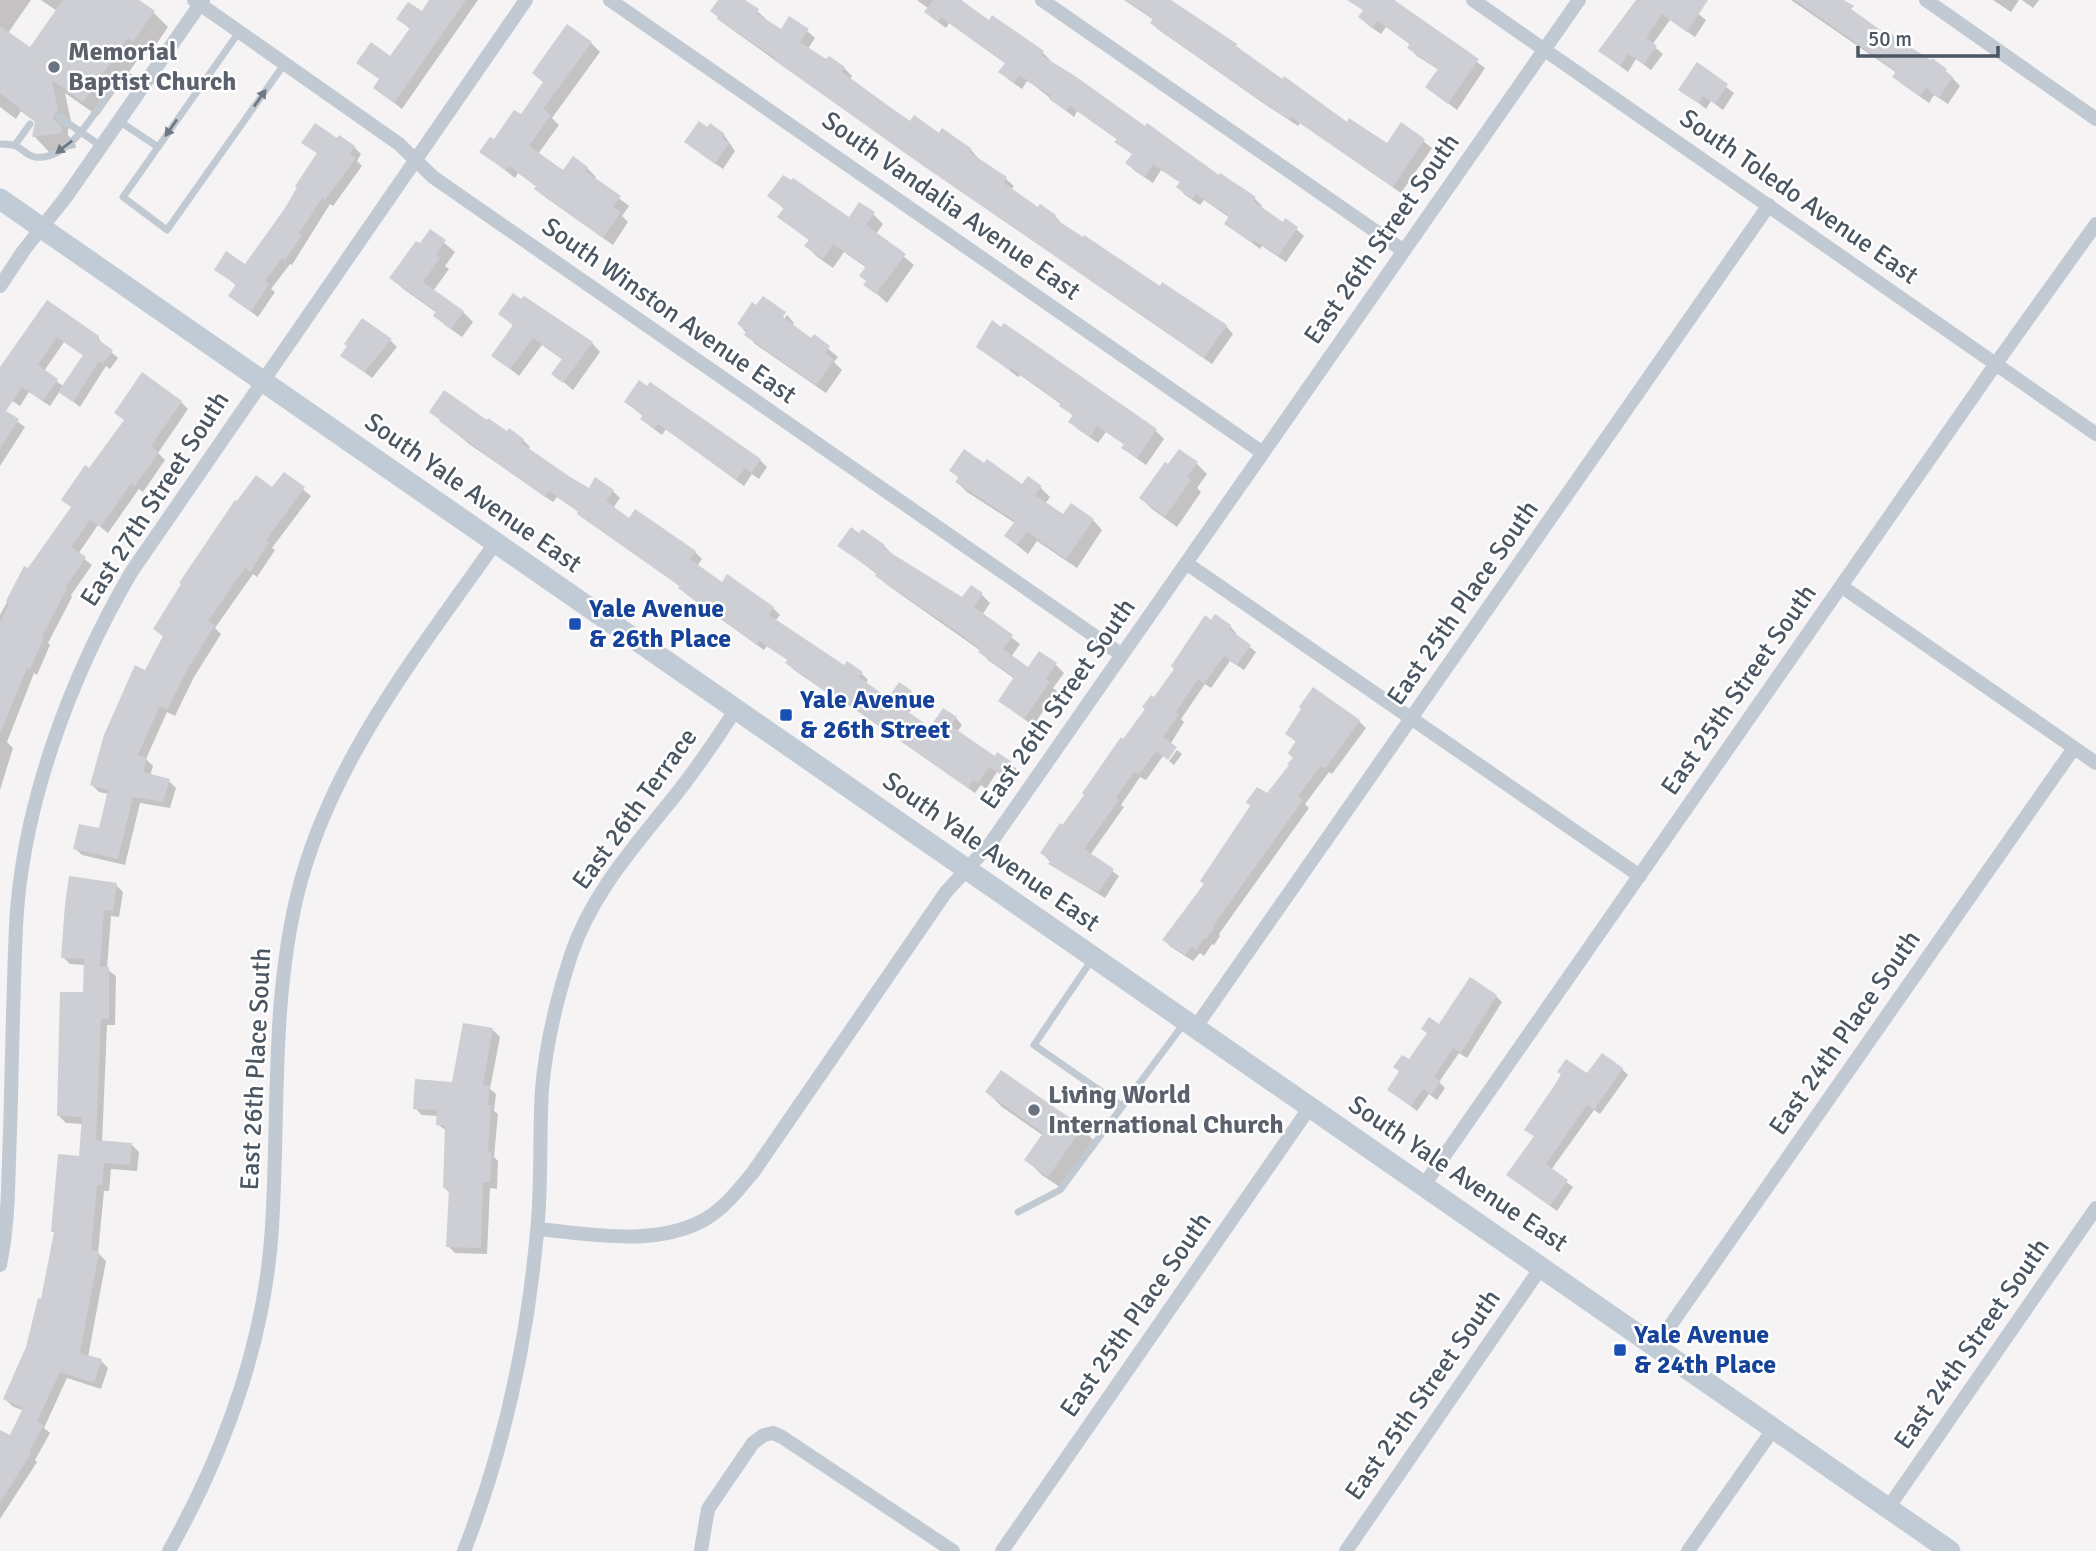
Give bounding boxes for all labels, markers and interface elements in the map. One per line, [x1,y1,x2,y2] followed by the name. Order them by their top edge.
[1858,14,1998,58] scale bar
[1868,26,1912,52] text: 50 m
[68,36,236,98] place label: Memorial Baptist Church
[46,59,62,75] marker: Memorial Baptist Church
[253,89,267,107] one-way arrow
[1674,102,1924,292] street label: South Toledo Avenue East
[816,105,1086,307] street label: South Vandalia Avenue East
[164,119,178,137] one-way arrow
[1297,127,1467,351] street label: East 26th Street South
[55,140,74,154] one-way arrow
[536,211,802,411] street label: South Winston Avenue East
[74,386,236,612] street label: East 27th Street South
[358,406,588,580] street label: South Yale Avenue East
[1380,494,1546,712] street label: East 25th Place South
[1654,578,1824,802] street label: East 25th Street South
[973,592,1143,816] street label: East 26th Street South
[588,593,731,655] place label: Yale Avenue & 26th Place
[567,616,583,632] marker: Yale Avenue & 26th Place
[799,684,950,746] place label: Yale Avenue & 26th Street
[778,707,794,723] marker: Yale Avenue & 26th Street
[566,722,704,896] street label: East 26th Terrace
[876,765,1106,939] street label: South Yale Avenue East
[1762,924,1928,1142] street label: East 24th Place South
[234,947,278,1191] street label: East 26th Place South
[1048,1079,1284,1141] place label: Living World International Church
[1342,1089,1574,1259] street label: South Yale Avenue East
[1026,1102,1042,1118] marker: Living World International Church
[1053,1206,1219,1424] street label: East 25th Place South
[1887,1232,2057,1456] street label: East 24th Street South
[1338,1283,1508,1507] street label: East 25th Street South
[1633,1319,1776,1381] place label: Yale Avenue & 24th Place
[1612,1342,1628,1358] marker: Yale Avenue & 24th Place

